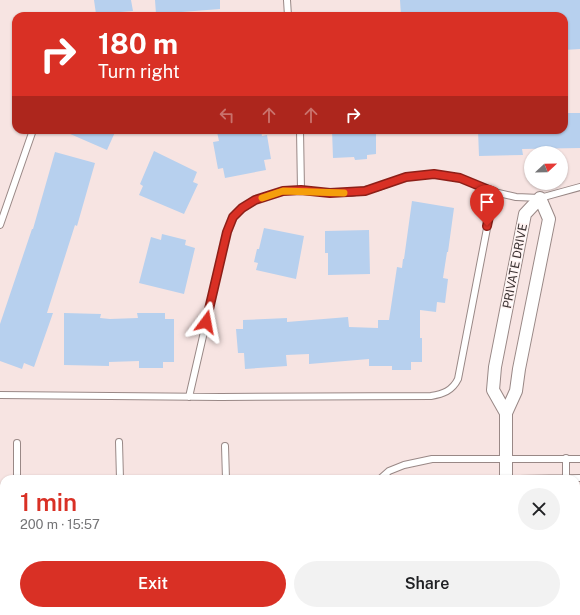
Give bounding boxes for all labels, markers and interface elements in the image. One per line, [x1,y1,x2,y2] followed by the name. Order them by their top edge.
[98,27,178,60] text: 180 m
[32,28,84,80] icon: right
[98,61,180,82] text: Turn right
[216,104,238,126] icon: left
[258,104,280,126] icon: ahead
[300,104,322,126] icon: ahead
[342,104,364,126] icon: right
[524,146,568,190] north arrow
[524,146,568,190] map controls
[470,185,504,226] pin
[476,191,498,213] icon: arrive
[500,222,530,310] street label: PRIVATE DRIVE
[185,301,227,343] position arrow
[20,488,77,516] text: 1 min
[518,488,560,530] button: close
[20,517,100,532] text: 200 m · 15:57
[20,561,286,607] button: Exit
[294,561,560,607] button: Share

